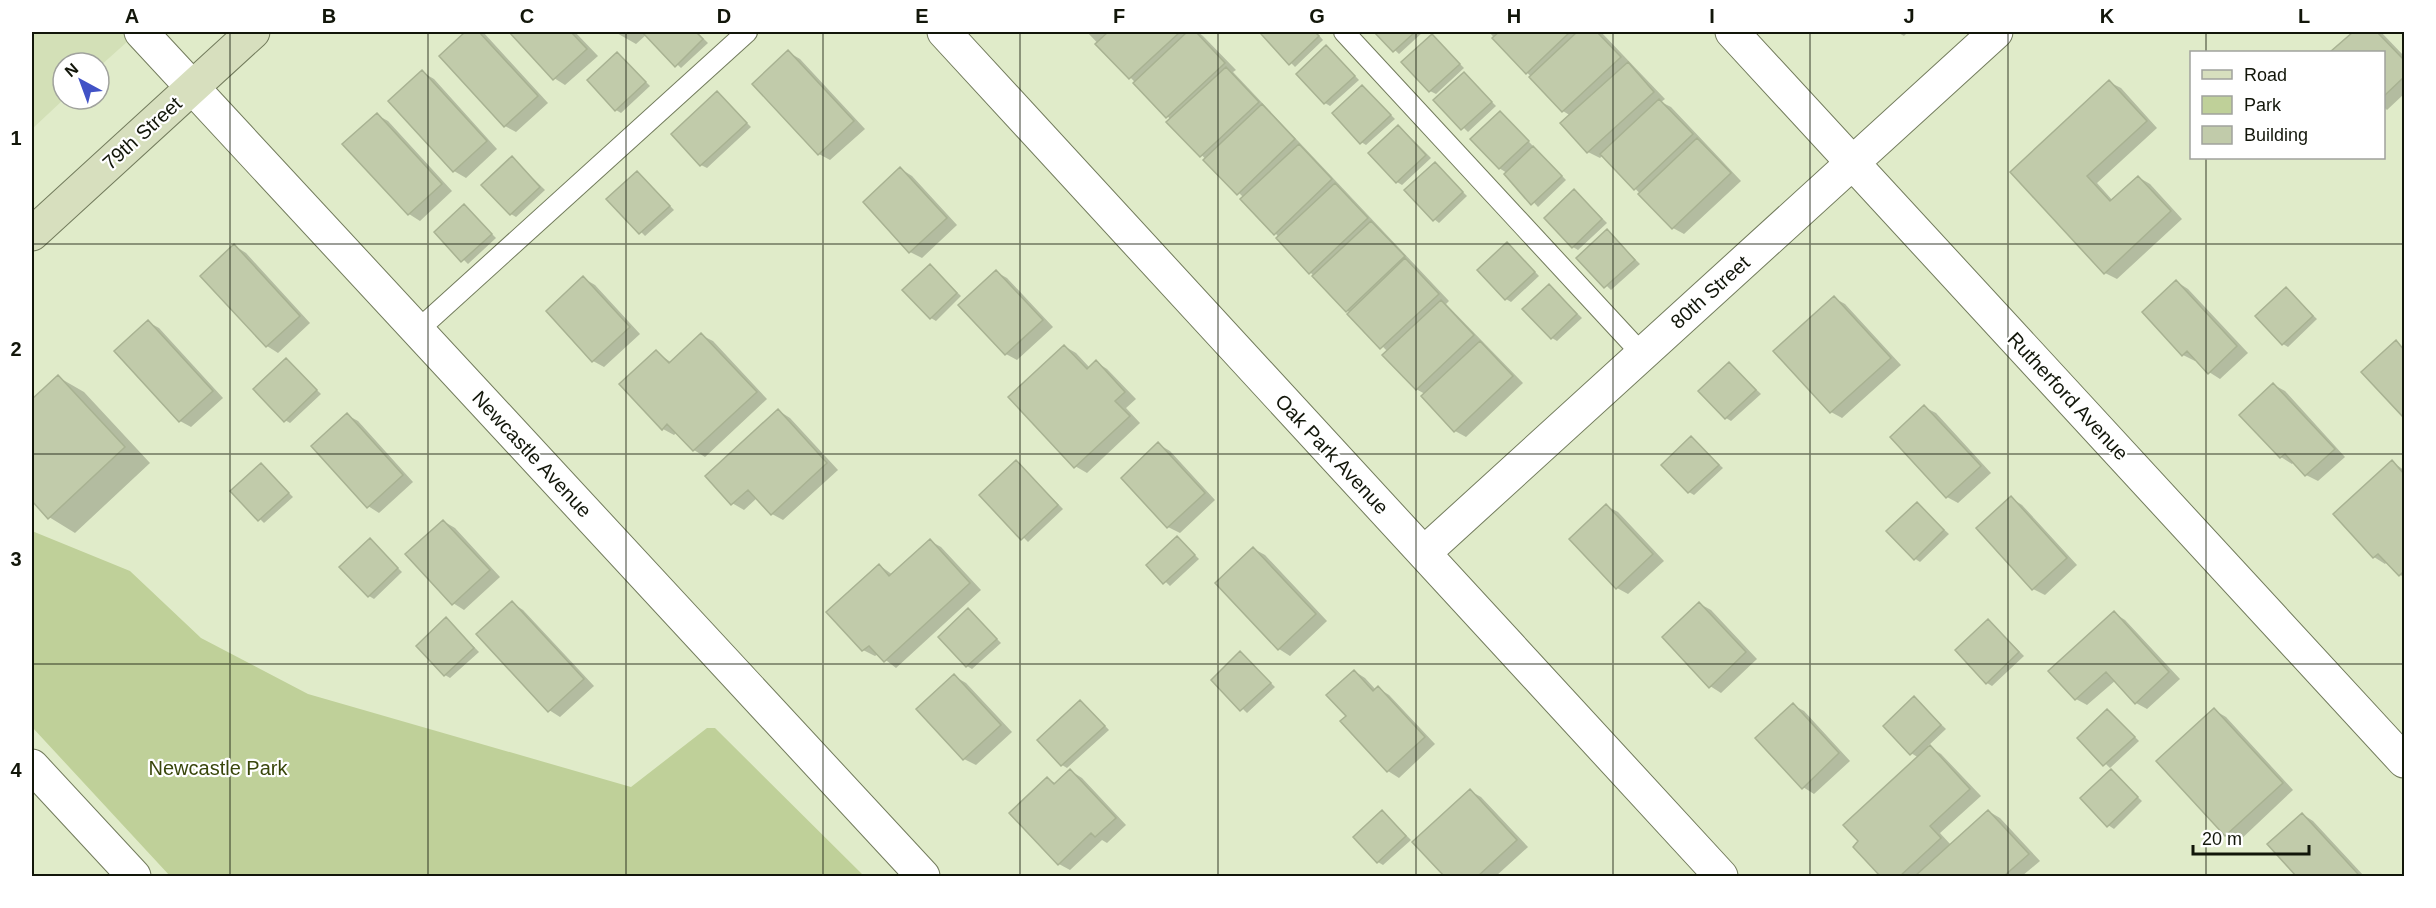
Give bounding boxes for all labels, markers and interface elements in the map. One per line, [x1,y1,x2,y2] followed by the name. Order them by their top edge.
[125,5,139,27] text: A
[322,5,336,27] text: B
[520,5,534,27] text: C
[717,5,731,27] text: D
[915,5,929,27] text: E
[1113,5,1125,27] text: F
[1309,5,1325,27] text: G
[1507,5,1521,27] text: H
[1709,5,1715,27] text: I
[1903,5,1915,27] text: J
[2100,5,2115,27] text: K
[2298,5,2310,27] text: L
[51,51,111,111] north arrow
[2190,51,2385,159] legend
[62,60,81,80] text: N
[2244,65,2287,85] text: Road
[98,92,186,174] street label: 79th Street
[2244,95,2282,115] text: Park
[2244,125,2308,145] text: Building
[10,127,22,149] text: 1
[1666,251,1754,333] street label: 80th Street
[2003,328,2133,464] street label: Rutherford Avenue
[10,338,22,360] text: 2
[468,386,596,522] street label: Newcastle Avenue
[1271,390,1393,518] street label: Oak Park Avenue
[10,548,22,570] text: 3
[149,757,288,779] park label: Newcastle Park
[10,759,22,781] text: 4
[2193,818,2308,856] scale bar
[2202,829,2242,849] text: 20 m

